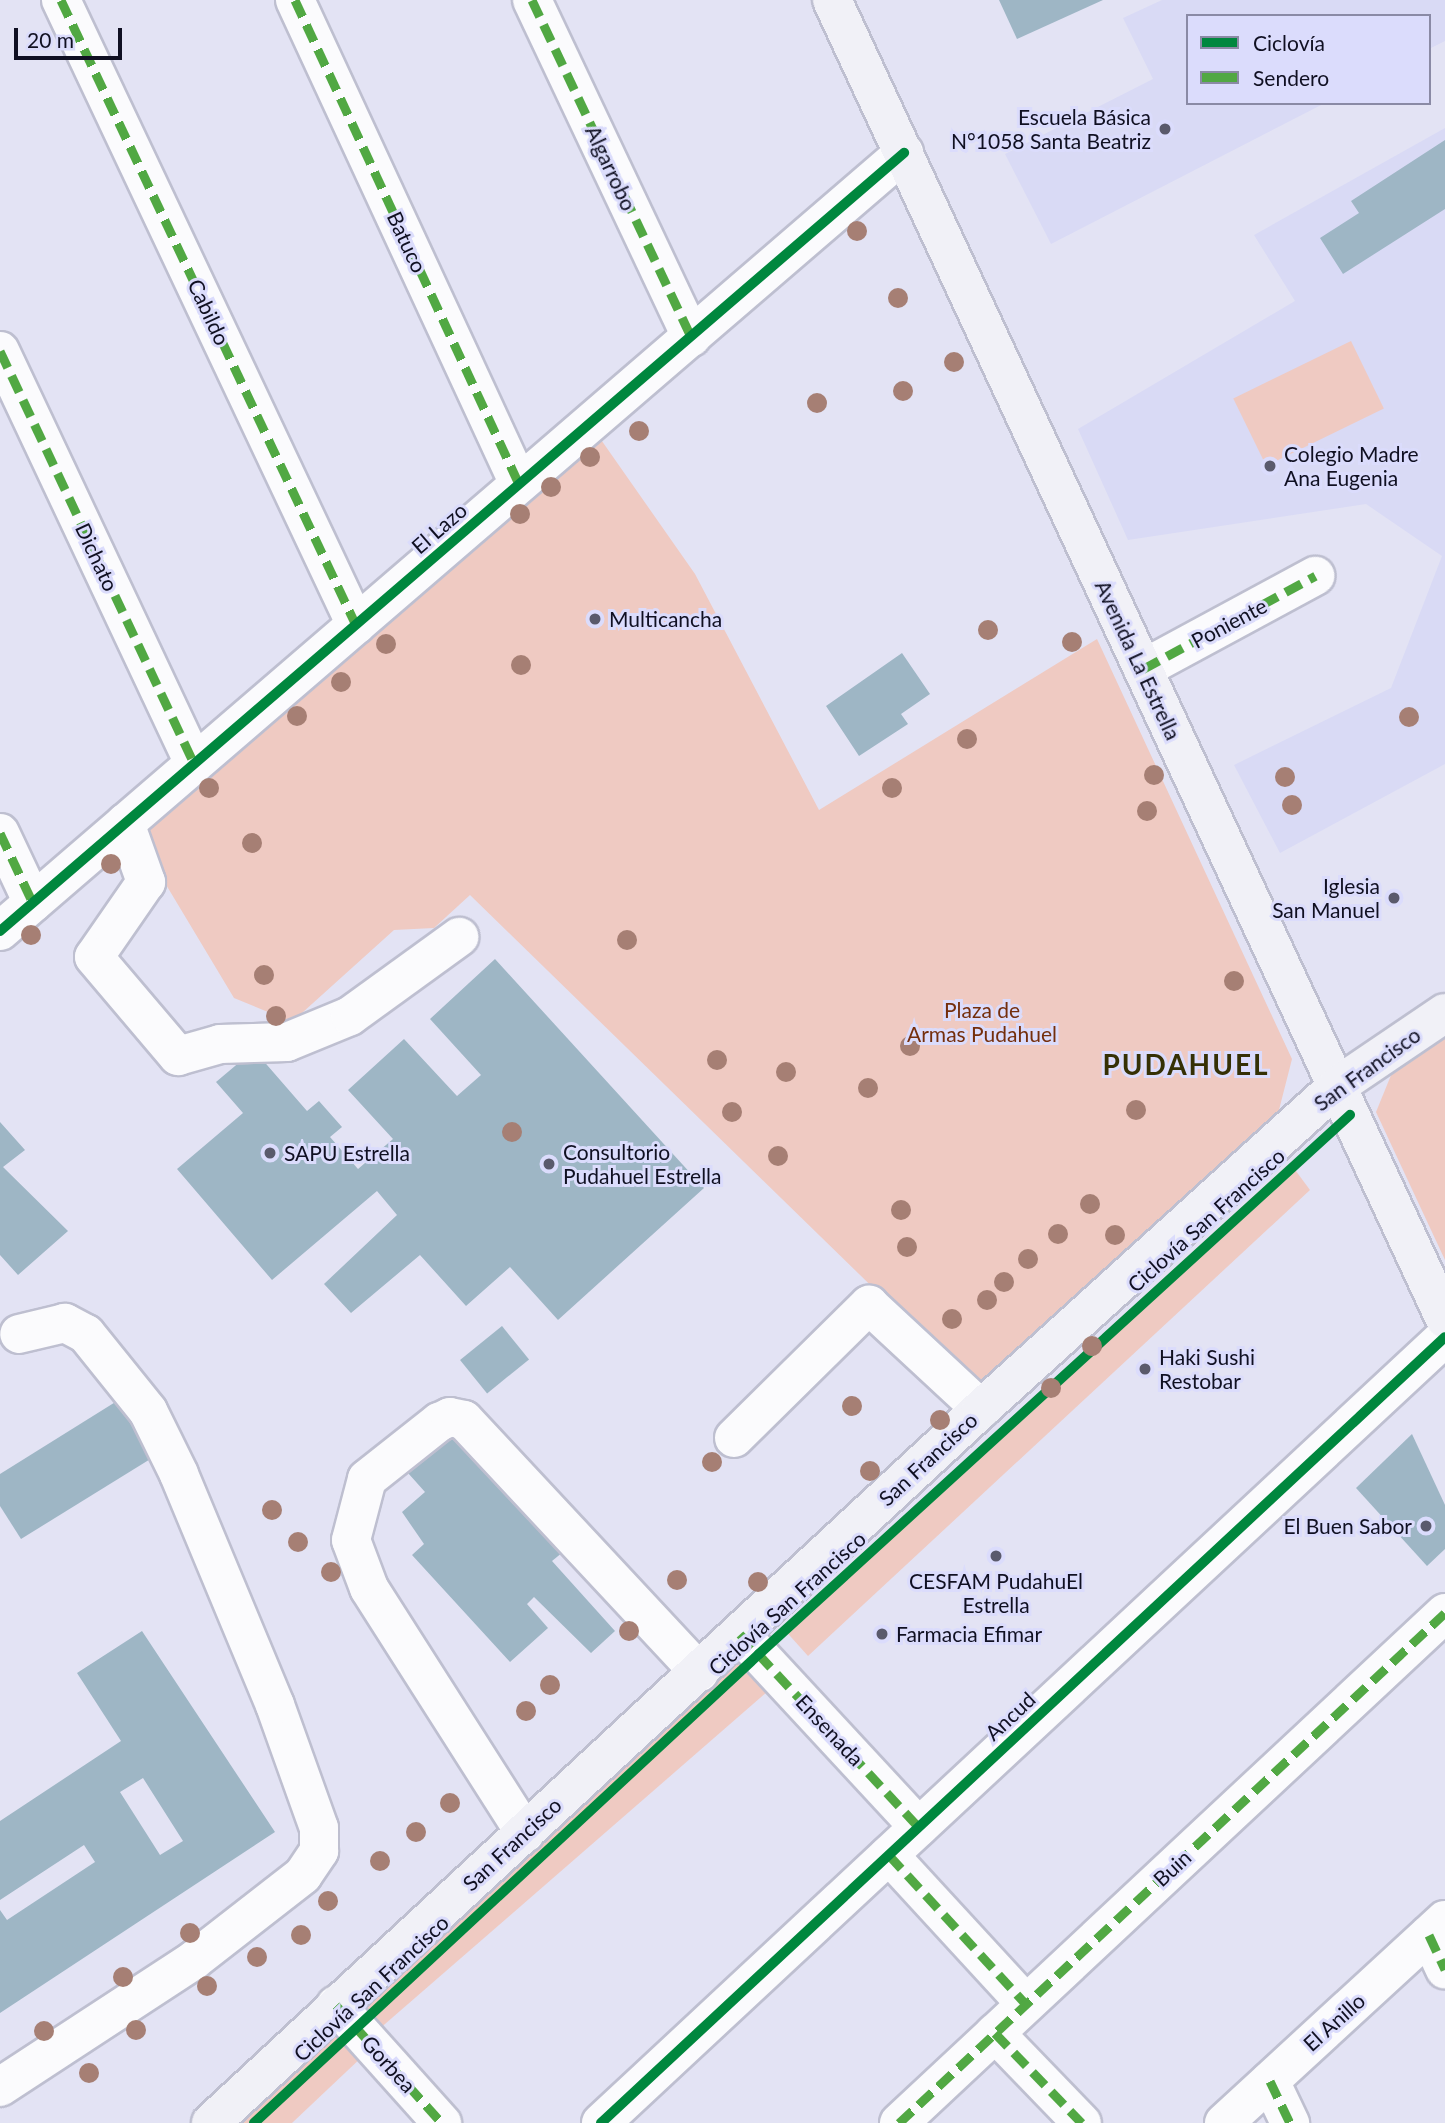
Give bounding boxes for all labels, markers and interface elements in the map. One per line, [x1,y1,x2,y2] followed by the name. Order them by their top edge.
[18,14,126,58] scale bar
[1186,14,1431,105] legend
[27,27,74,52] text: 20 m
[1253,30,1325,55] text: Ciclovía
[1253,65,1329,90] text: Sendero
[951,104,1151,154] place label: Escuela Básica N°1058 Santa Beatriz
[580,121,642,215] street label: Algarrobo
[1157,121,1173,137] marker: Escuela Básica N°1058 Santa Beatriz
[382,207,432,277] street label: Batuco
[183,275,235,349] street label: Cabildo
[1284,441,1419,491] place label: Colegio Madre Ana Eugenia
[1262,458,1278,474] marker: Colegio Madre Ana Eugenia
[406,497,472,559] street label: El Lazo
[70,519,124,595] street label: Dichato
[1090,576,1186,744] street label: Avenida La Estrella
[1187,593,1271,653] street label: Poniente
[609,606,722,632] place label: Multicancha
[587,611,603,627] marker: Multicancha
[1272,873,1380,923] place label: Iglesia San Manuel
[1386,890,1402,906] marker: Iglesia San Manuel
[907,997,1057,1047] park label: Plaza de Armas Pudahuel
[1309,1022,1425,1116] street label: San Francisco
[1103,1047,1269,1081] district label: PUDAHUEL
[563,1139,721,1189] place label: Consultorio Pudahuel Estrella
[284,1140,410,1166] place label: SAPU Estrella
[1122,1143,1290,1297] street label: Ciclovía San Francisco
[262,1145,278,1161] marker: SAPU Estrella
[541,1156,557,1172] marker: Consultorio Pudahuel Estrella
[1159,1344,1255,1394] place label: Haki Sushi Restobar
[1137,1361,1153,1377] marker: Haki Sushi Restobar
[874,1407,982,1511] street label: San Francisco
[1283,1513,1412,1539] place label: El Buen Sabor
[1418,1518,1434,1534] marker: El Buen Sabor
[703,1526,871,1680] street label: Ciclovía San Francisco
[986,1546,1006,1566] marker: CESFAM PudahuEl Estrella
[909,1568,1083,1618] place label: CESFAM PudahuEl Estrella
[896,1621,1042,1647] place label: Farmacia Efimar
[874,1626,890,1642] marker: Farmacia Efimar
[980,1687,1040,1745] street label: Ancud
[791,1689,869,1771] street label: Ensenada
[458,1792,566,1896] street label: San Francisco
[1148,1845,1196,1891] street label: Buin
[288,1910,454,2066] street label: Ciclovía San Francisco
[1298,1988,1370,2056] street label: El Anillo
[357,2030,421,2098] street label: Gorbea

